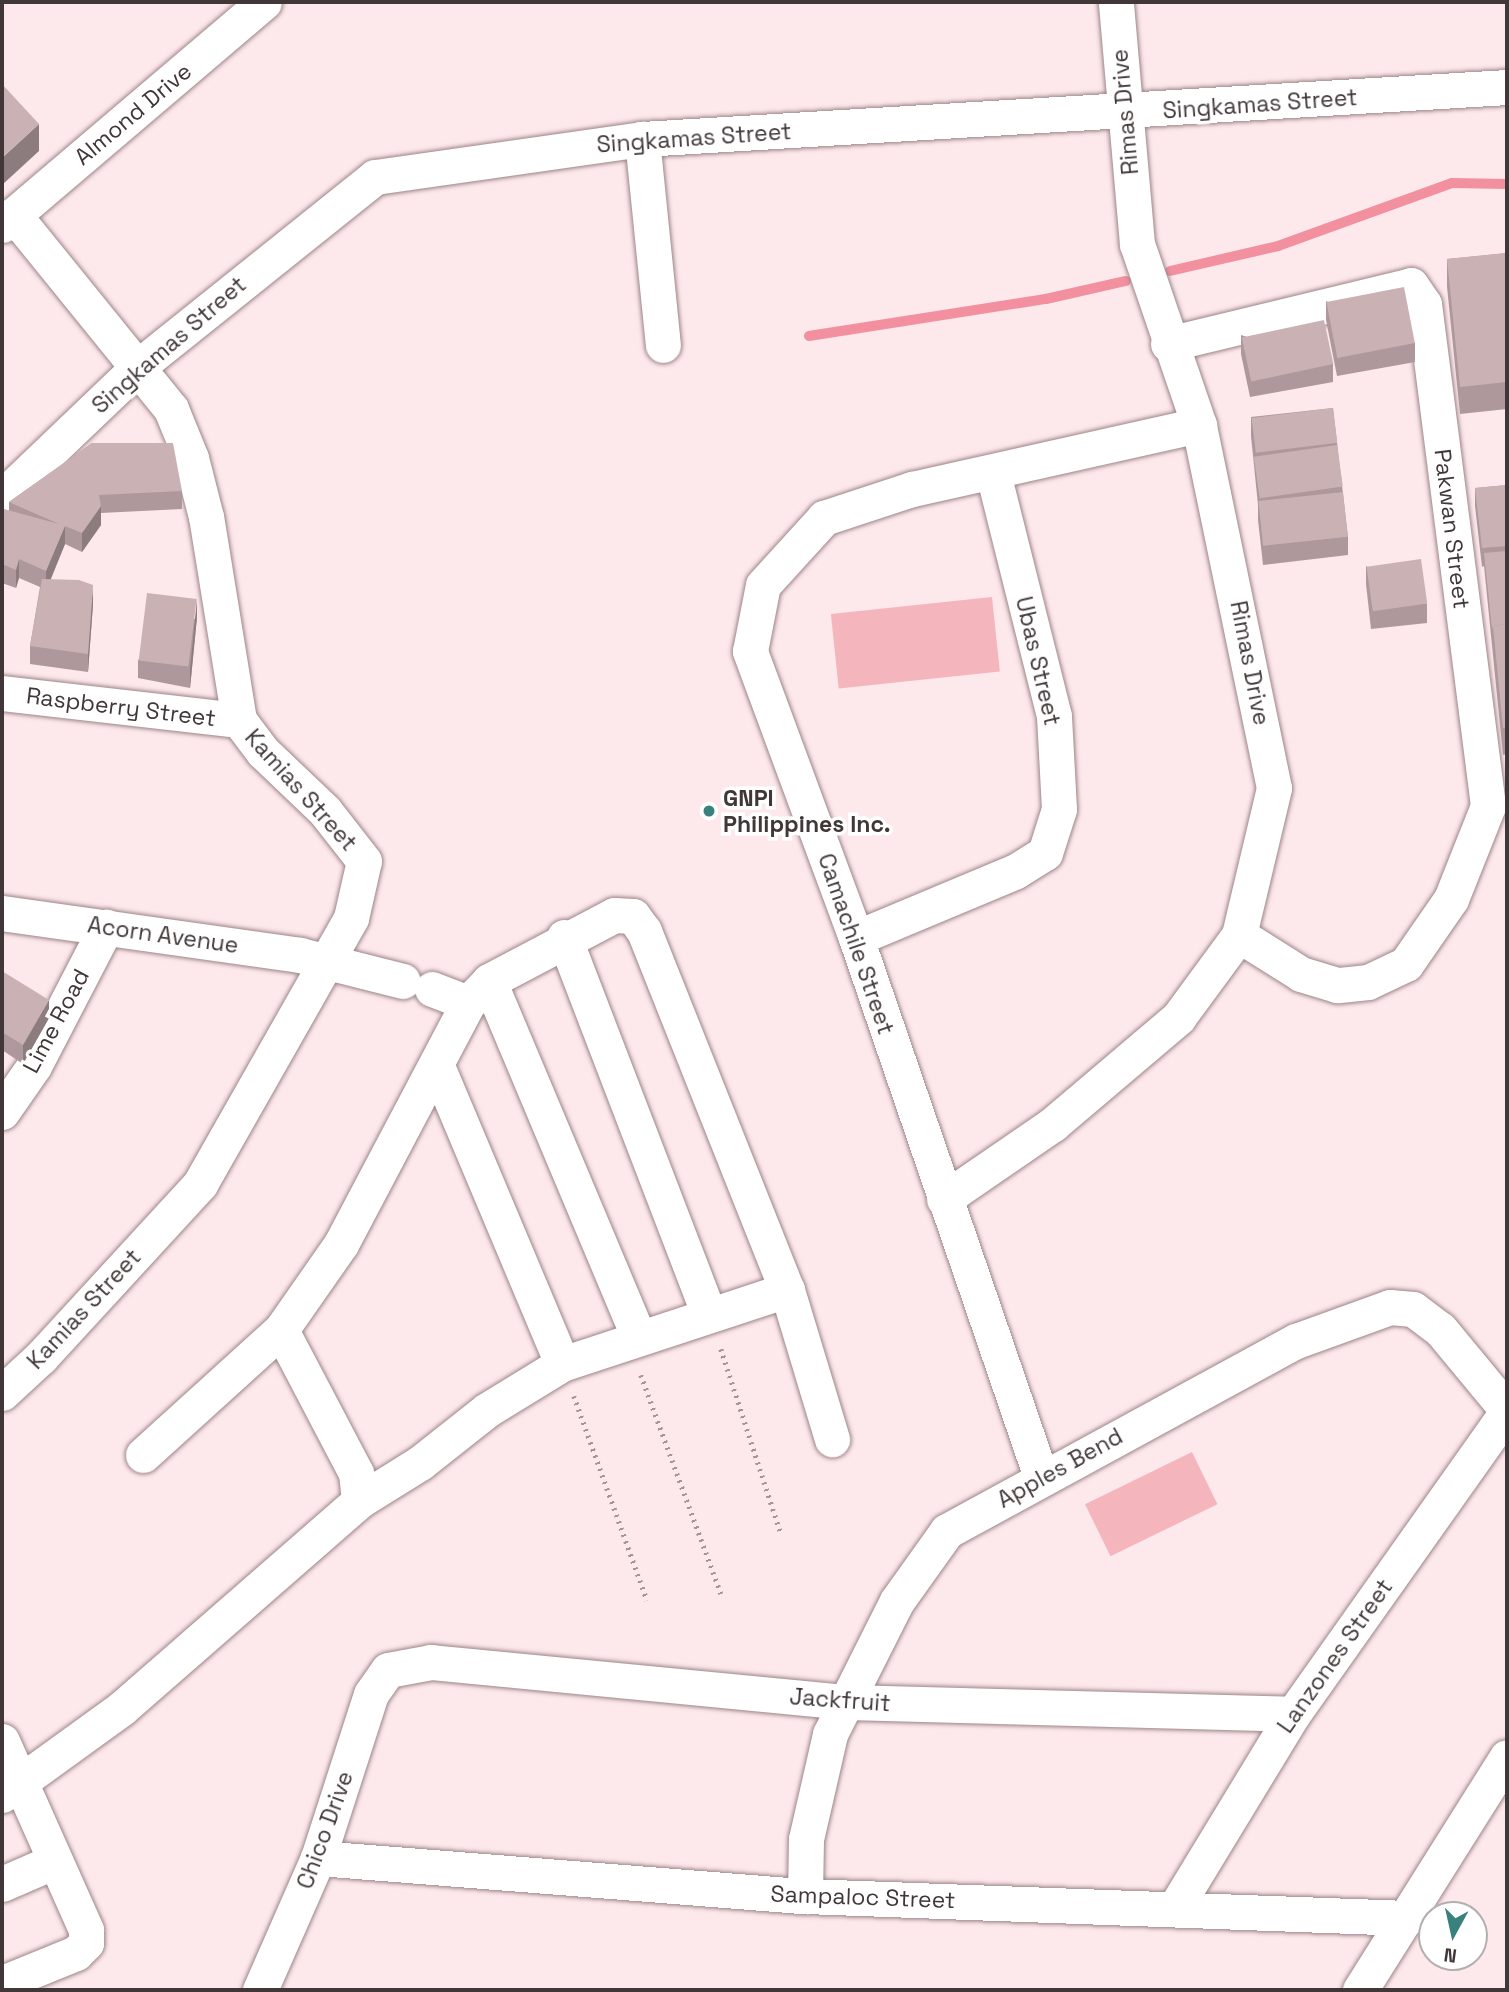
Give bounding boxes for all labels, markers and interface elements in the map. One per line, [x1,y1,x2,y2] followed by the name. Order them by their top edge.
[1106,48,1144,176] street label: Rimas Drive
[69,57,197,171] street label: Almond Drive
[1162,83,1358,125] street label: Singkamas Street
[596,117,792,159] street label: Singkamas Street
[86,271,252,419] street label: Singkamas Street
[1428,447,1476,611] street label: Pakwan Street
[1010,594,1066,728] street label: Ubas Street
[1224,598,1276,728] street label: Rimas Drive
[25,682,217,732] street label: Raspberry Street
[239,723,363,857] street label: Kamias Street
[723,784,891,838] place label: GNPI Philippines Inc.
[701,803,717,819] marker: GNPI Philippines Inc.
[812,850,900,1038] street label: Camachile Street
[86,911,240,959] street label: Acorn Avenue
[17,964,95,1078] street label: Lime Road
[21,1243,147,1375] street label: Kamias Street
[992,1422,1128,1514] street label: Apples Bend
[1272,1574,1398,1738] street label: Lanzones Street
[789,1683,891,1717] street label: Jackfruit
[291,1767,359,1893] street label: Chico Drive
[770,1880,956,1914] street label: Sampaloc Street
[1418,1901,1488,1971] north arrow
[1442,1942,1458,1969] text: N

